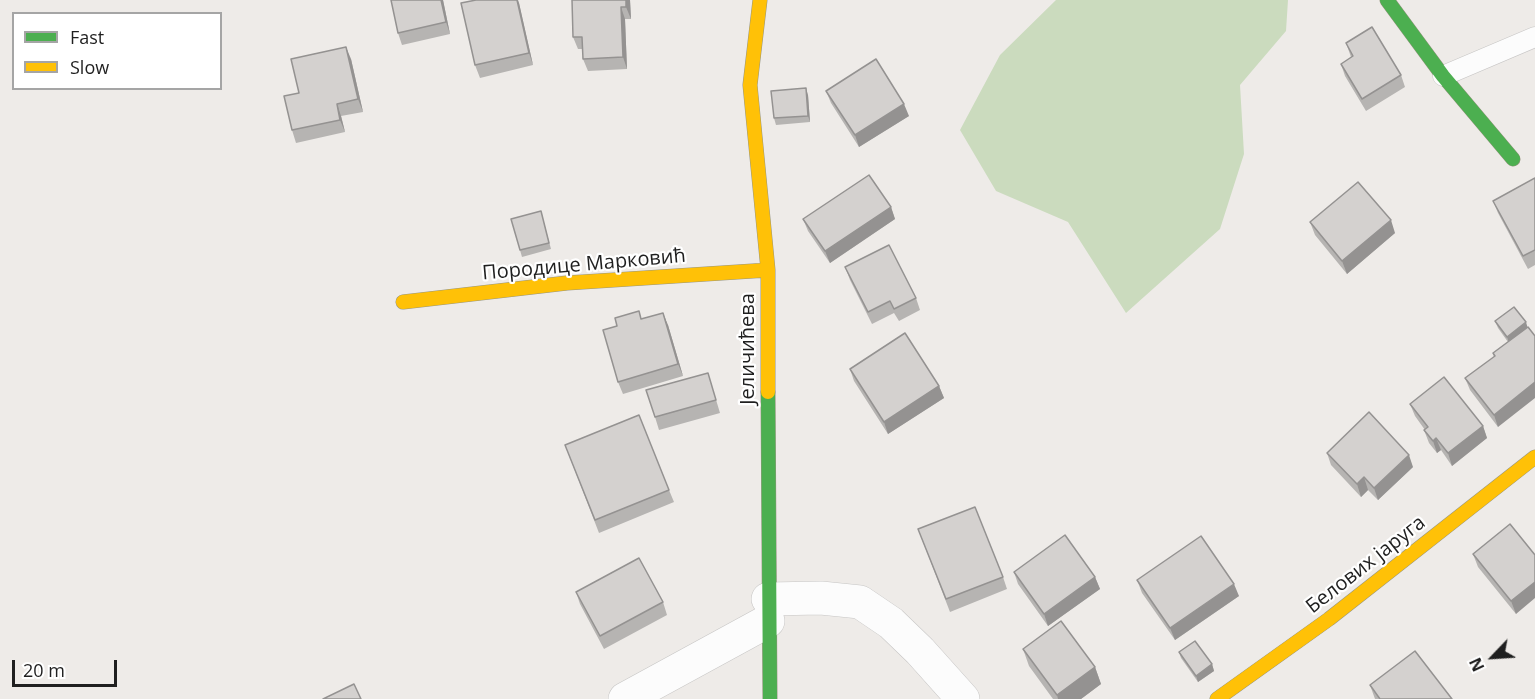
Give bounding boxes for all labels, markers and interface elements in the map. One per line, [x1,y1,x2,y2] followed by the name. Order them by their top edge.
[12,12,222,90] legend
[70,25,104,49] text: Fast
[70,55,109,79] text: Slow
[481,244,687,286] street label: Породице Марковић
[736,293,760,405] street label: Јеличићева
[1301,511,1431,619] street label: Белових јаруга
[1463,627,1523,687] north arrow
[15,648,120,686] scale bar
[1464,654,1489,675] text: N
[23,658,65,682] text: 20 m

